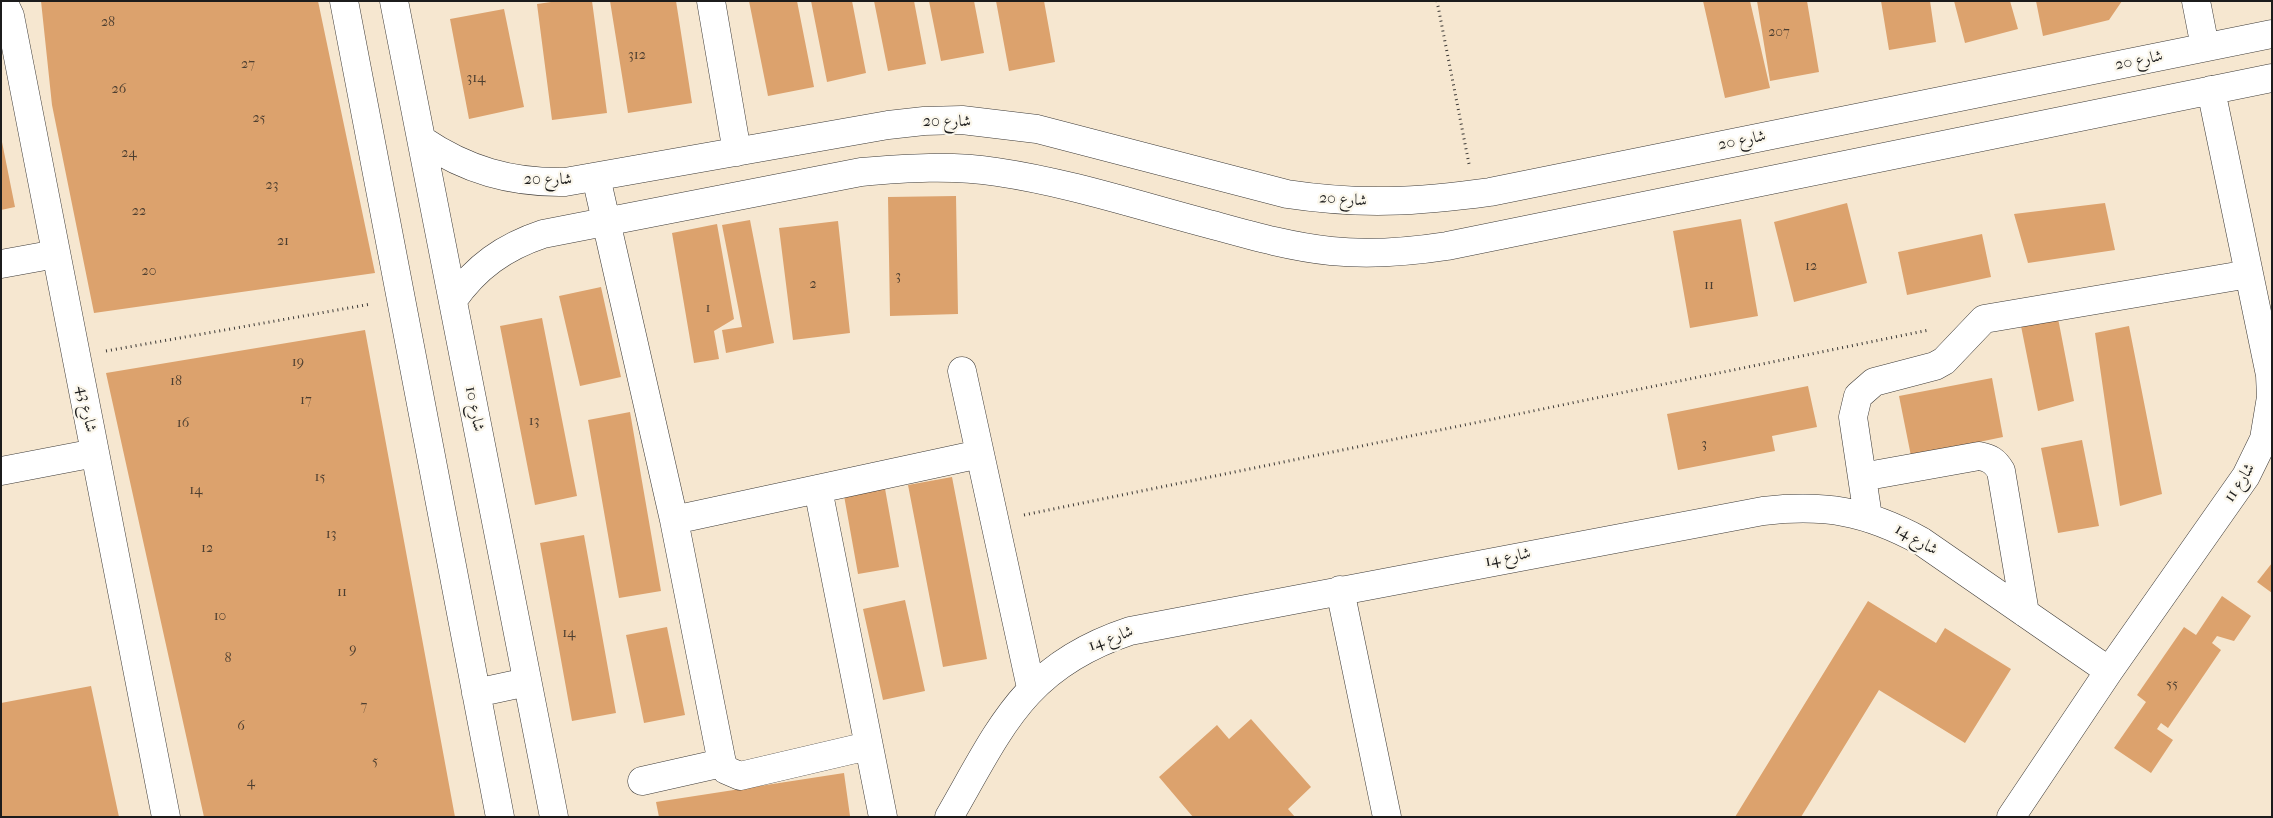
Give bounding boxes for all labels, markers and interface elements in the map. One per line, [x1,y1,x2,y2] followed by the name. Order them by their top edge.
[101,15,115,31] house number: 28
[1768,25,1790,41] house number: 207
[2113,47,2165,75] street label: شارع 20
[628,48,646,64] house number: 312
[241,57,255,73] house number: 27
[466,71,486,87] house number: 314
[112,82,126,98] house number: 26
[252,111,266,127] house number: 25
[923,112,971,132] street label: شارع 20
[1716,127,1768,155] street label: شارع 20
[121,146,137,162] house number: 24
[524,170,572,190] street label: شارع 20
[266,178,278,194] house number: 23
[1318,189,1368,211] street label: شارع 20
[132,204,146,220] house number: 22
[277,234,289,250] house number: 21
[1805,259,1817,275] house number: 12
[142,264,156,280] house number: 20
[895,269,901,285] house number: 3
[809,277,817,293] house number: 2
[1704,278,1714,294] house number: 11
[706,301,710,317] house number: 1
[292,355,304,371] house number: 19
[170,374,182,390] house number: 18
[72,384,100,434] street label: شارع 43
[460,385,488,433] street label: شارع 10
[300,393,312,409] house number: 17
[529,414,539,430] house number: 13
[177,416,189,432] house number: 16
[1701,437,1707,453] house number: 3
[2220,460,2260,506] street label: شارع 11
[315,470,325,486] house number: 15
[189,483,203,499] house number: 14
[1891,520,1941,560] street label: شارع 14
[326,527,336,543] house number: 13
[201,541,213,557] house number: 12
[1483,544,1533,572] street label: شارع 14
[337,585,347,601] house number: 11
[214,609,226,625] house number: 10
[1086,622,1136,656] street label: شارع 14
[562,626,576,642] house number: 14
[349,642,357,658] house number: 9
[224,651,232,667] house number: 8
[2166,677,2178,693] house number: 55
[361,699,367,715] house number: 7
[237,719,245,735] house number: 6
[372,754,378,770] house number: 5
[247,775,255,791] house number: 4

